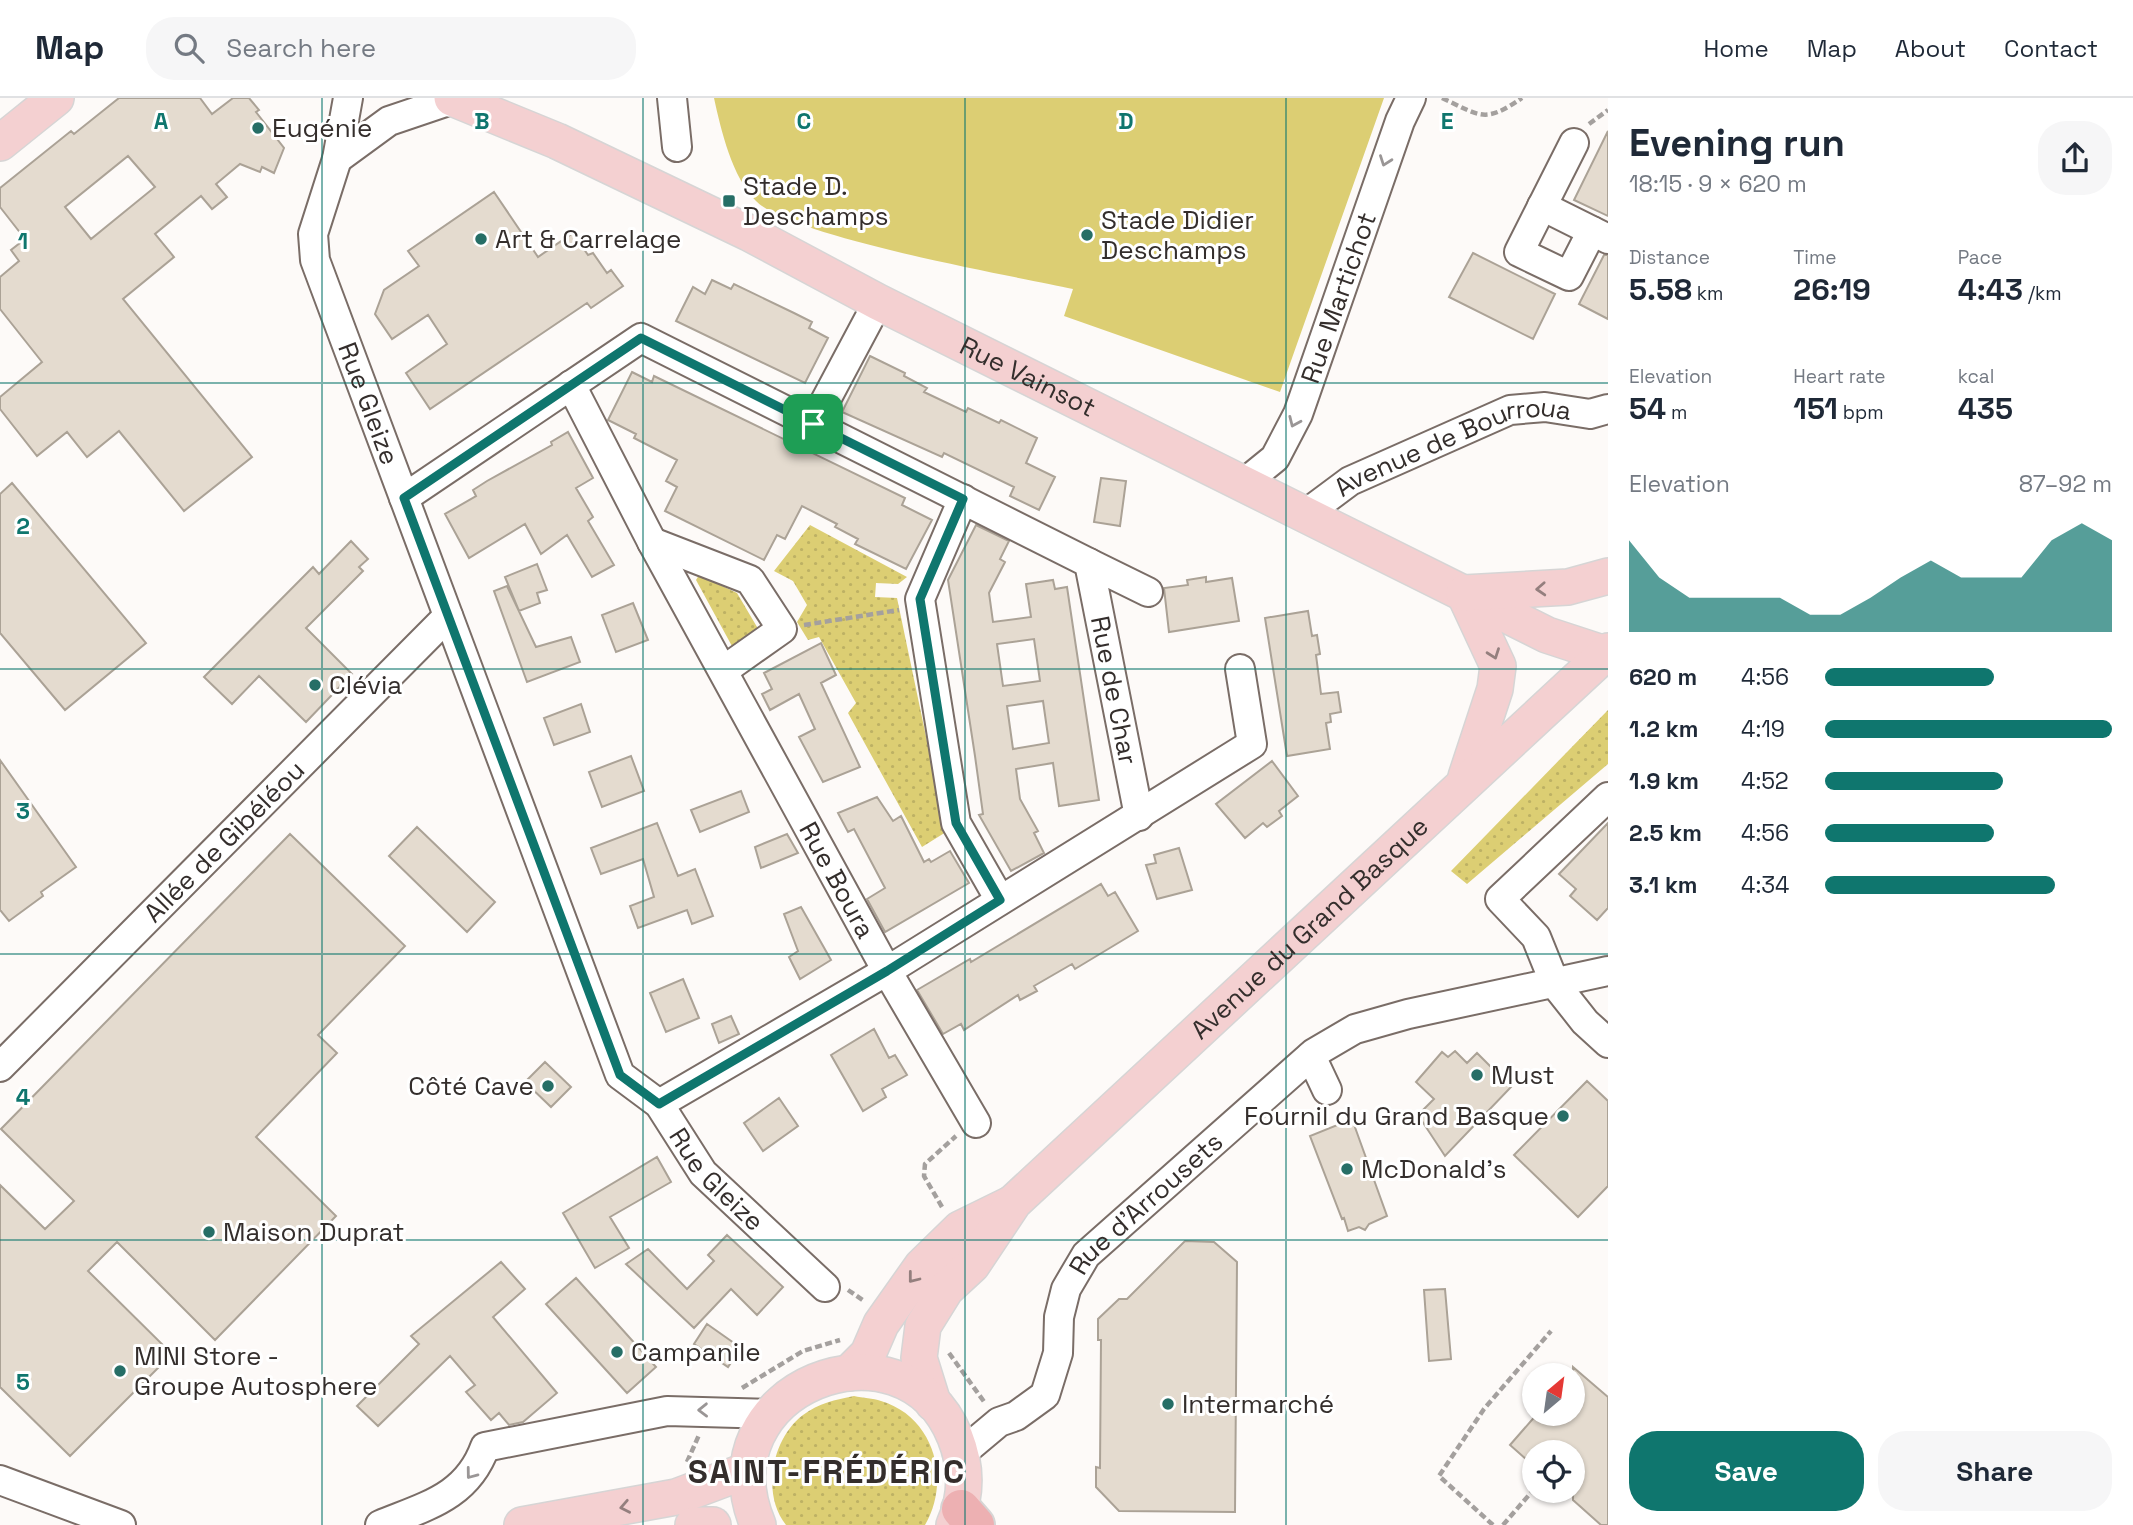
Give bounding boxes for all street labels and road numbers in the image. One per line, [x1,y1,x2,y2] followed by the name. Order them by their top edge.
[1293,208,1384,388] street label: Rue Martichot
[954,328,1102,425] street label: Rue Vainsot
[330,337,407,469] street label: Rue Gleize
[1327,390,1574,504] street label: Avenue de Bourroua
[1083,613,1145,767] street label: Rue de Char
[136,753,312,930] street label: Allée de Gibéléou
[1183,809,1436,1047] street label: Avenue du Grand Basque
[791,816,883,944] street label: Rue Boura
[661,1121,771,1238] street label: Rue Gleize
[1061,1125,1230,1281] street label: Rue d'Arrousets

